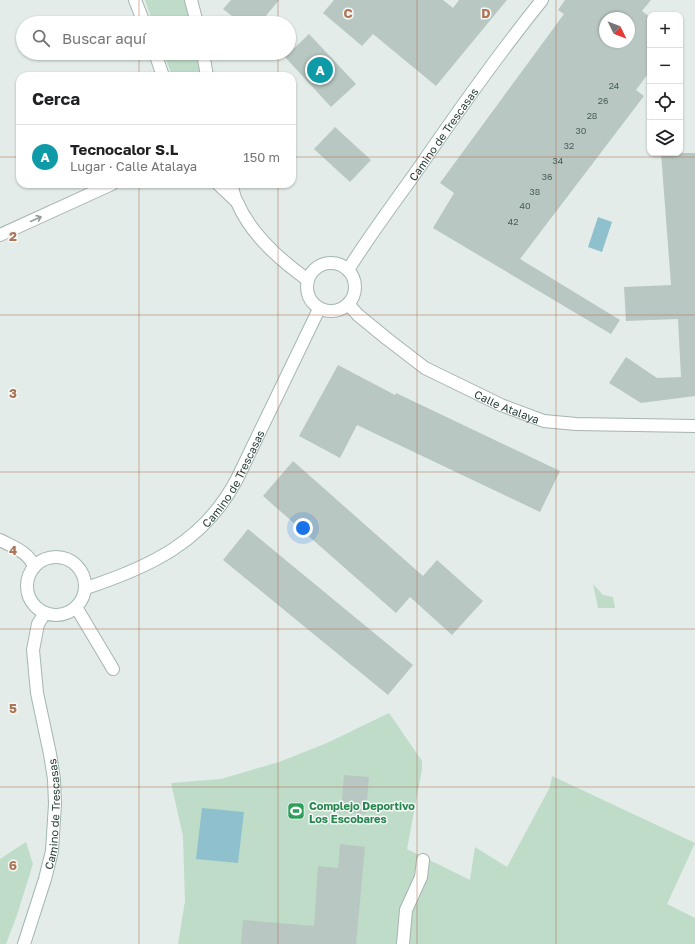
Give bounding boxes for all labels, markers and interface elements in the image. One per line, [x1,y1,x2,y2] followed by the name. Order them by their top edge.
[343,5,353,21] text: C
[481,5,491,21] text: D
[599,12,635,48] north arrow
[647,12,683,156] map controls
[647,12,683,48] button: +
[16,16,296,60] search box
[30,27,52,49] icon: search
[62,29,146,47] text: Buscar aquí
[647,48,683,84] button: −
[307,55,333,85] pin: A
[609,80,620,91] house number: 24
[647,84,683,120] button: locate
[406,85,480,183] street label: Camino de Trescasas
[32,88,80,109] text: Cerca
[598,95,608,106] house number: 26
[587,110,597,121] house number: 28
[647,120,683,156] button: layers
[576,125,587,136] house number: 30
[70,140,178,158] text: Tecnocalor S.L
[564,140,574,151] house number: 32
[40,149,50,165] text: A
[243,149,280,165] text: 150 m
[553,155,564,166] house number: 34
[70,158,197,174] text: Lugar · Calle Atalaya
[542,171,552,182] house number: 36
[530,186,540,197] house number: 38
[519,200,531,211] house number: 40
[29,214,41,222] one-way arrow
[508,216,518,227] house number: 42
[9,228,17,244] text: 2
[9,385,17,401] text: 3
[473,387,541,425] street label: Calle Atalaya
[199,428,266,529] street label: Camino de Trescasas
[293,518,313,538] your location
[9,542,17,558] text: 4
[9,700,17,716] text: 5
[41,758,62,871] street label: Camino de Trescasas
[309,799,415,825] place label: Complejo Deportivo Los Escobares
[286,801,306,821] sports icon: Complejo Deportivo Los Escobares
[9,857,17,873] text: 6

